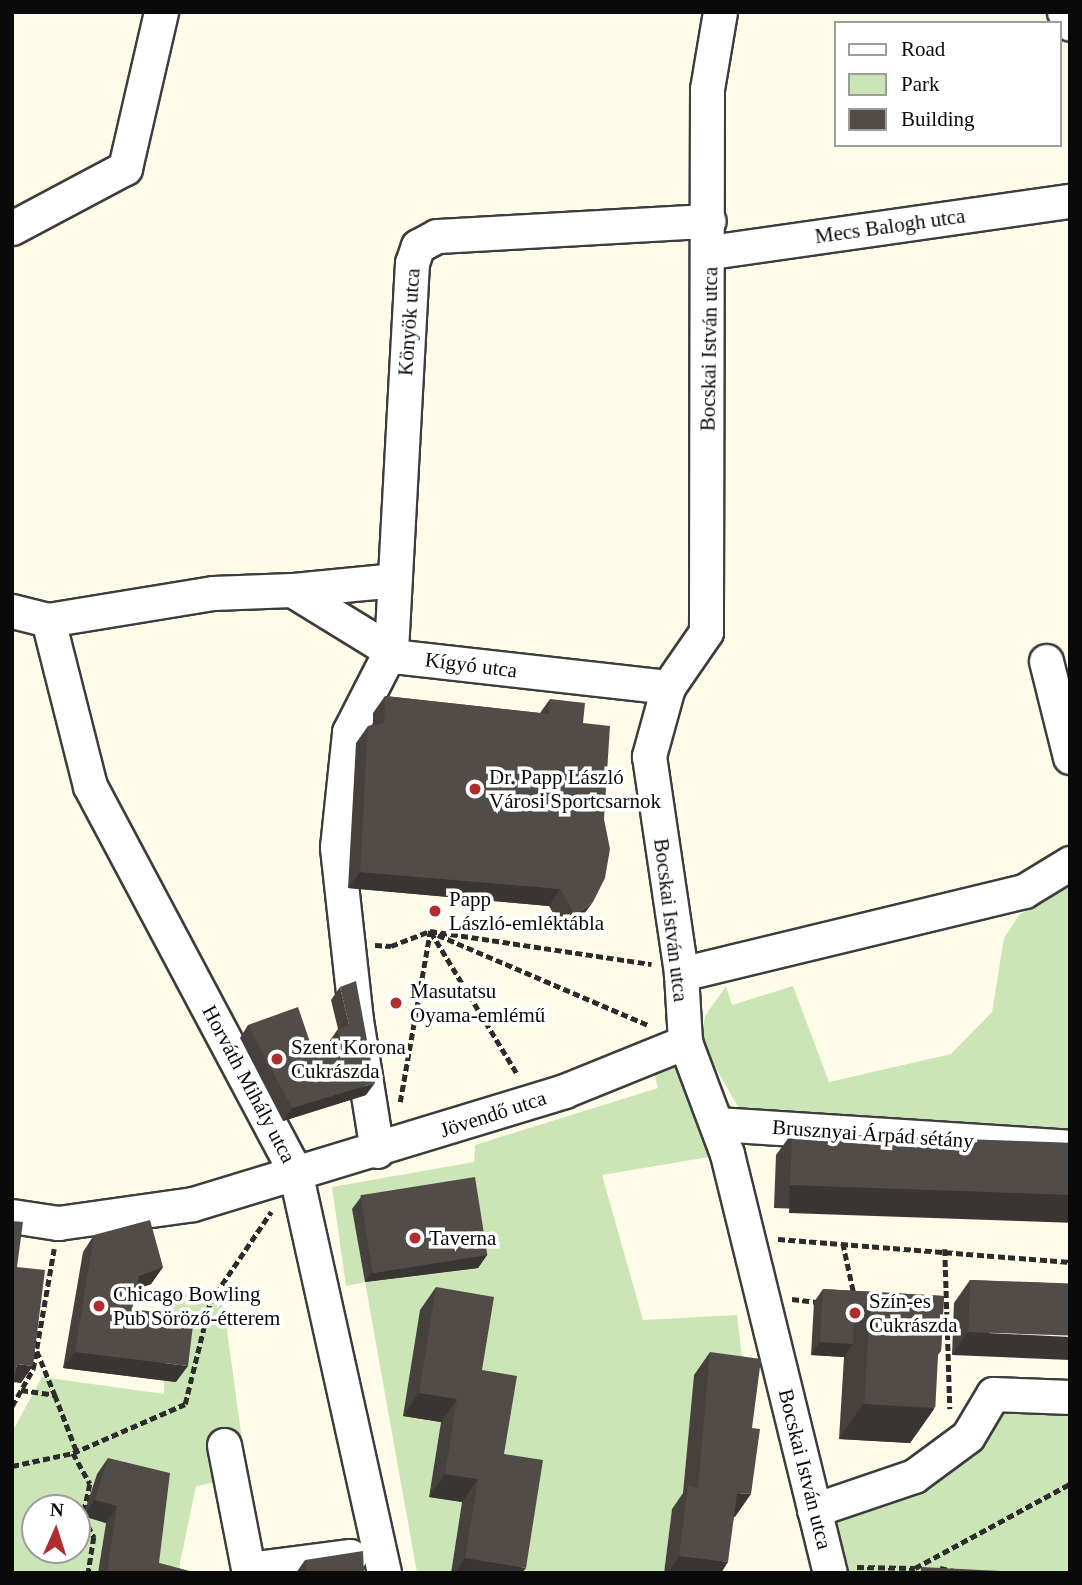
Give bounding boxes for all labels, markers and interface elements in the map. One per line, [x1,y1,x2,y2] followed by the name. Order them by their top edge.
[834,21,1061,147] legend
[901,37,945,61] text: Road
[901,72,940,96] text: Park
[901,107,975,131] text: Building
[813,203,967,249] street label: Mecs Balogh utca
[393,267,425,377] street label: Könyök utca
[695,267,723,431] street label: Bocskai István utca
[423,647,519,683] street label: Kígyó utca
[489,764,661,814] place label: Dr. Papp László Városi Sportcsarnok
[467,781,483,797] marker: Dr. Papp László Városi Sportcsarnok
[648,837,694,1003] street label: Bocskai István utca
[449,886,604,936] place label: Papp László-emléktábla
[427,903,443,919] marker: Papp László-emléktábla
[410,978,545,1028] place label: Masutatsu Oyama-emlémű
[388,995,404,1011] marker: Masutatsu Oyama-emlémű
[197,1001,301,1167] street label: Horváth Mihály utca
[291,1034,406,1084] place label: Szent Korona Cukrászda
[269,1051,285,1067] marker: Szent Korona Cukrászda
[437,1085,549,1143] street label: Jövendő utca
[771,1114,975,1154] street label: Brusznyai Árpád sétány
[429,1225,496,1251] place label: Taverna
[407,1230,423,1246] marker: Taverna
[113,1281,280,1331] place label: Chicago Bowling Pub Söröző-étterem
[869,1288,958,1338] place label: Szín-es Cukrászda
[91,1298,107,1314] marker: Chicago Bowling Pub Söröző-étterem
[847,1305,863,1321] marker: Szín-es Cukrászda
[773,1386,837,1552] street label: Bocskai István utca
[21,1494,91,1564] north arrow
[50,1499,64,1520] text: N

